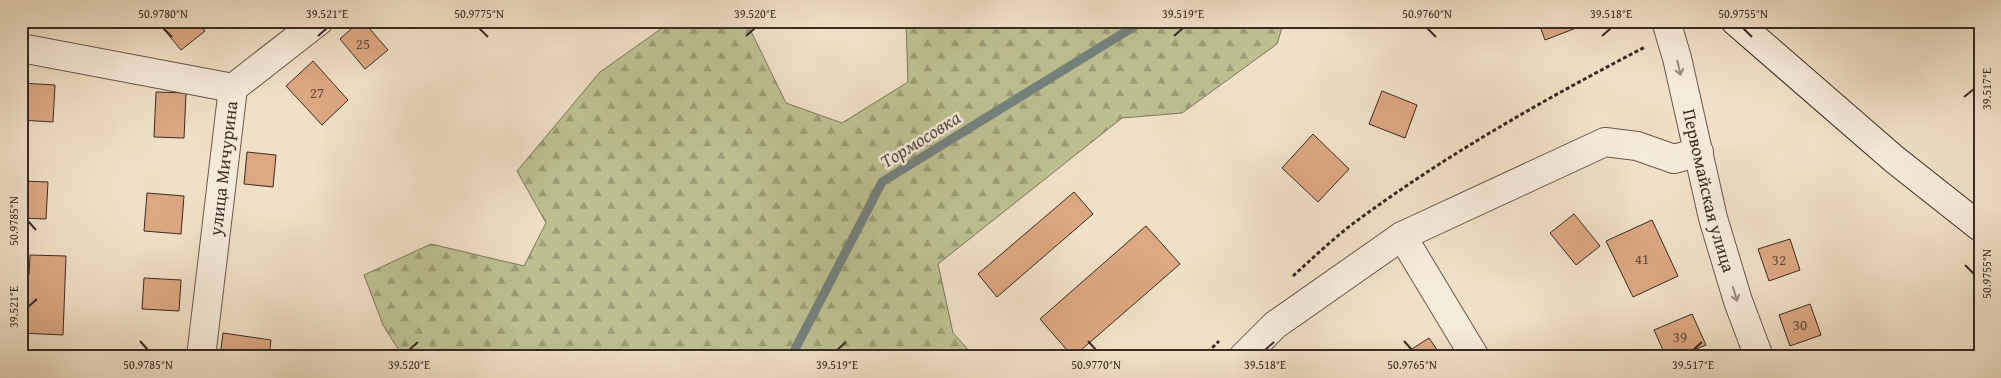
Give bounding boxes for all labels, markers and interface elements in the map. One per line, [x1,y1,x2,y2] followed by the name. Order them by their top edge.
[138,5,188,22] text: 50.9780°N
[306,5,348,22] text: 39.521°E
[454,5,504,22] text: 50.9775°N
[734,5,776,22] text: 39.520°E
[1162,5,1204,22] text: 39.519°E
[1402,5,1452,22] text: 50.9760°N
[1590,5,1632,22] text: 39.518°E
[1718,5,1768,22] text: 50.9755°N
[356,33,370,54] house number: 25
[1675,60,1685,76] one-way arrow
[1978,68,1995,110] text: 39.517°E
[310,82,324,103] house number: 27
[201,99,244,238] street label: улица Мичурина
[874,103,966,175] water label: Тормосовка
[1676,106,1743,276] street label: Первомайская улица
[5,196,22,246] text: 50.9785°N
[1635,248,1649,269] house number: 41
[1772,249,1786,270] house number: 32
[1978,249,1995,299] text: 50.9755°N
[1731,285,1741,301] one-way arrow
[5,286,22,328] text: 39.521°E
[1793,314,1807,335] house number: 30
[1673,326,1687,347] house number: 39
[123,356,173,373] text: 50.9785°N
[388,356,430,373] text: 39.520°E
[816,356,858,373] text: 39.519°E
[1071,356,1121,373] text: 50.9770°N
[1244,356,1286,373] text: 39.518°E
[1387,356,1437,373] text: 50.9765°N
[1672,356,1714,373] text: 39.517°E

